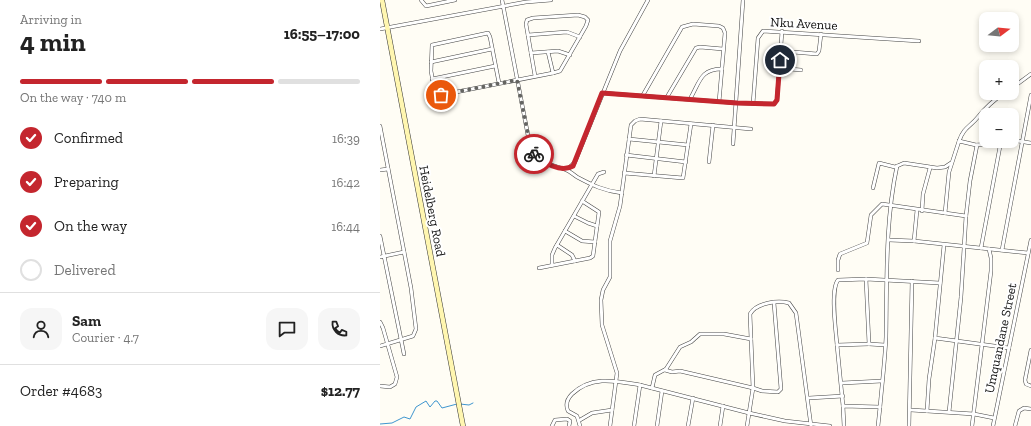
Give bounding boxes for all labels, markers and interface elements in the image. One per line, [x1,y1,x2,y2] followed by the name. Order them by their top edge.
[20,12,82,27] text: Arriving in
[979,12,1019,52] north arrow
[979,12,1019,148] map controls
[770,14,838,33] street label: Nku Avenue
[284,25,360,43] text: 16:55–17:00
[20,26,86,58] text: 4 min
[763,43,797,77] pin
[769,49,791,71] icon: home
[979,60,1019,100] button: +
[424,78,458,112] pin
[430,84,452,106] icon: bag
[20,90,126,105] text: On the way · 740 m
[979,108,1019,148] button: −
[20,127,42,149] icon: check
[54,129,123,147] text: Confirmed
[332,131,360,146] text: 16:39
[514,134,554,174] courier
[523,143,545,165] icon: bike
[416,164,449,258] street label: Heidelberg Road
[20,171,42,193] icon: check
[54,173,119,191] text: Preparing
[331,175,360,190] text: 16:42
[20,215,42,237] icon: check
[54,217,127,235] text: On the way
[331,219,360,234] text: 16:44
[54,261,116,279] text: Delivered
[981,281,1020,395] street label: Umquandane Street
[20,308,62,350] button: person
[266,308,308,350] button: chat
[318,308,360,350] button: phone
[72,312,101,330] text: Sam
[72,330,139,345] text: Courier · 4.7
[20,382,102,400] text: Order #4683
[321,382,360,400] text: $12.77

